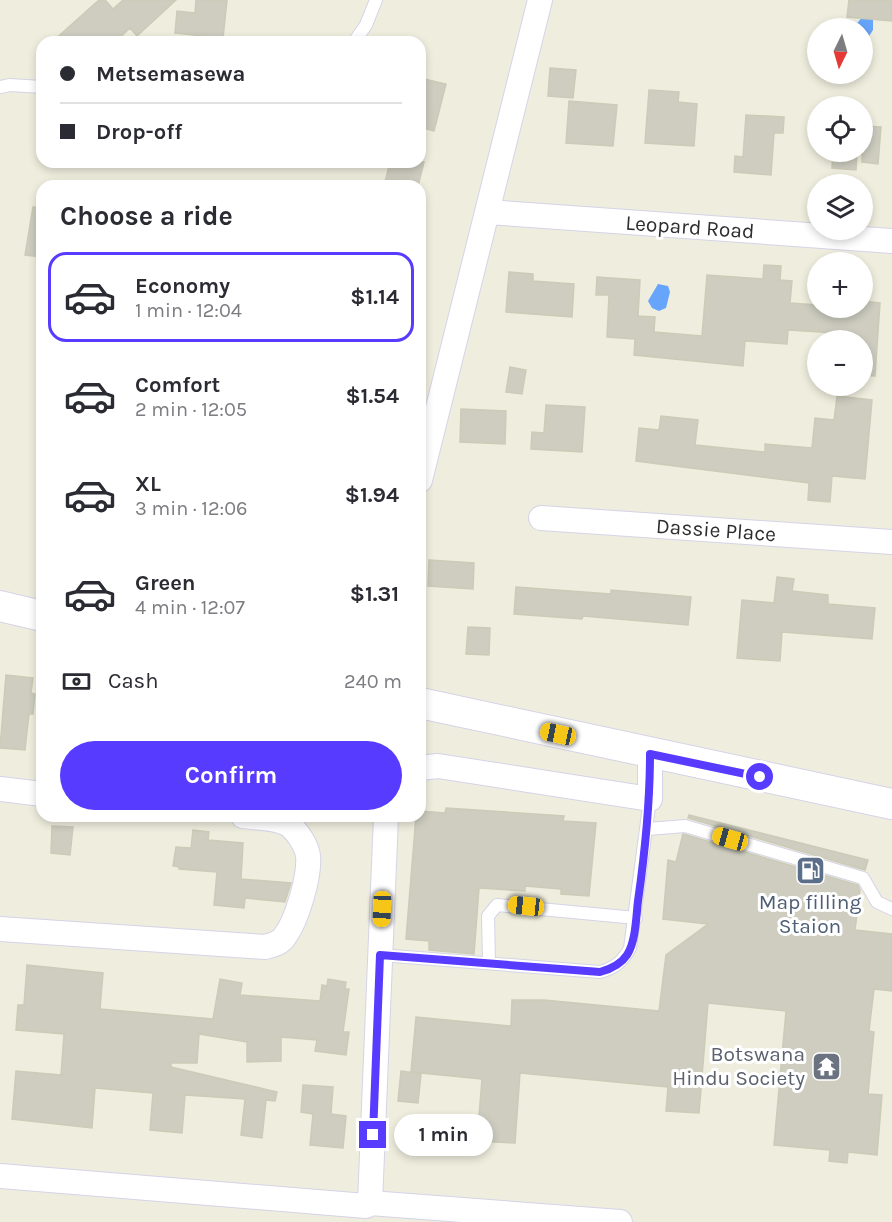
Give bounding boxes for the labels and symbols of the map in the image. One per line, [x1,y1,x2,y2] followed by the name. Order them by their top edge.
[807,18,873,84] north arrow
[625,211,755,243] street label: Leopard Road
[655,514,777,546] street label: Dassie Place
[539,721,577,747] car
[746,763,773,790] route start
[710,825,750,853] car
[794,855,826,887] fuel station icon: Map filling Staion
[759,890,861,938] place label: Map filling Staion
[372,891,392,927] car
[507,895,545,917] car
[672,1042,805,1090] place label: Botswana Hindu Society
[810,1050,842,1082] temple icon: Botswana Hindu Society
[394,1114,493,1156] callout: 1 min
[359,1121,386,1148] route end

